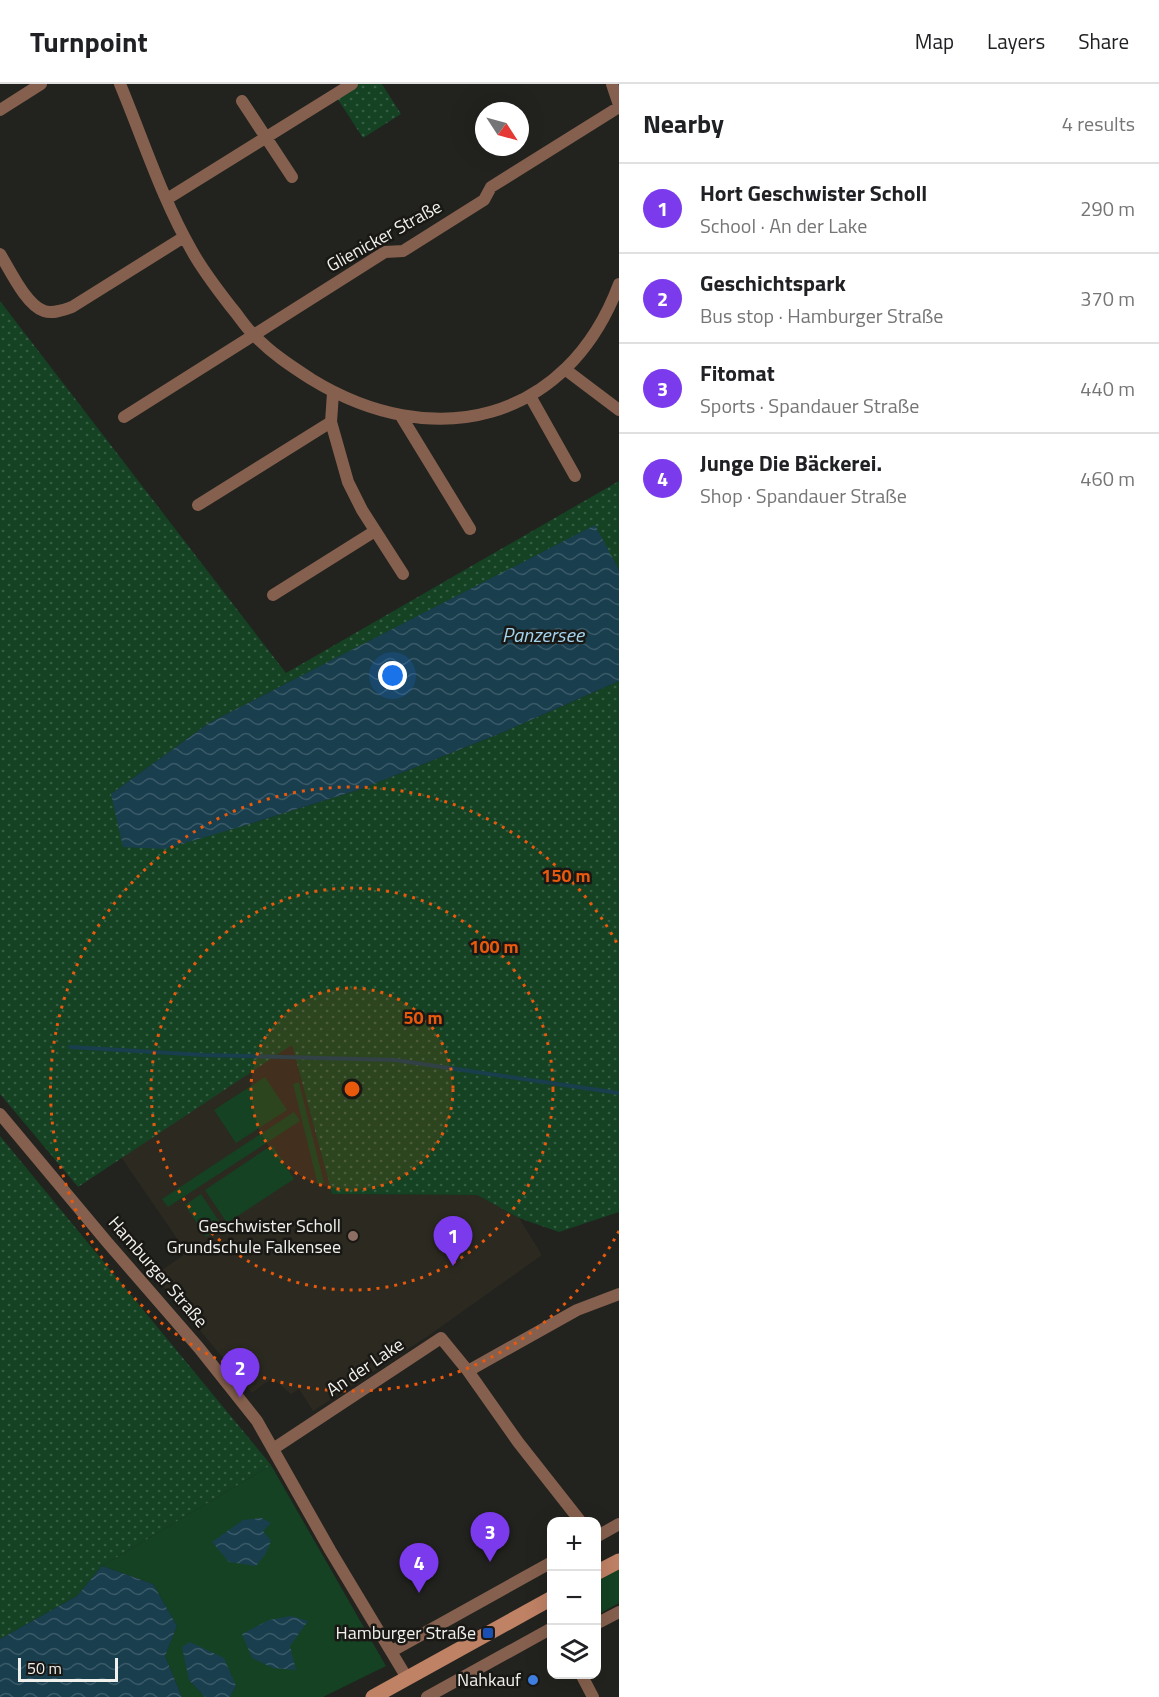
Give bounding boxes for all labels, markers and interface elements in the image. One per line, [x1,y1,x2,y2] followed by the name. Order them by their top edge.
[30,20,148,63] text: Turnpoint
[915,25,954,57] text: Map
[987,25,1045,57] text: Layers
[1078,25,1129,57] text: Share
[475,102,529,156] north arrow
[643,104,724,143] text: Nearby
[1062,108,1135,139] text: 4 results
[700,176,927,210] text: Hort Geschwister Scholl
[321,193,446,278] street label: Glienicker Straße
[657,193,668,224] text: 1
[1080,193,1135,224] text: 290 m
[700,210,867,241] text: School · An der Lake
[700,266,846,300] text: Geschichtspark
[657,283,668,314] text: 2
[1080,283,1135,314] text: 370 m
[700,300,943,331] text: Bus stop · Hamburger Straße
[700,356,775,390] text: Fitomat
[657,373,668,404] text: 3
[1080,373,1135,404] text: 440 m
[700,390,919,421] text: Sports · Spandauer Straße
[700,446,882,480] text: Junge Die Bäckerei.
[657,463,668,494] text: 4
[1080,463,1135,494] text: 460 m
[700,480,907,511] text: Shop · Spandauer Straße
[502,619,586,650] water label: Panzersee
[378,661,407,690] your location
[541,862,591,889] text: 150 m
[469,933,519,960] text: 100 m
[403,1004,443,1031] text: 50 m
[342,1079,362,1099] centre of rings
[102,1210,215,1334] street label: Hamburger Straße
[167,1212,341,1260] place label: Geschwister Scholl Grundschule Falkensee
[434,1216,472,1266] pin: 1
[346,1229,360,1243] marker: Geschwister Scholl Grundschule Falkensee
[321,1331,409,1402] street label: An der Lake
[220,1348,260,1398] pin: 2
[470,1512,510,1562] pin: 3
[547,1517,601,1679] map controls
[547,1517,601,1571] button: +
[400,1544,438,1593] pin: 4
[547,1571,601,1625] button: −
[336,1619,476,1646] place label: Hamburger Straße
[547,1625,601,1679] button: layers
[481,1626,495,1640] marker: Hamburger Straße
[18,1655,118,1682] scale bar
[27,1656,62,1680] text: 50 m
[457,1666,521,1693] place label: Nahkauf
[526,1673,540,1687] marker: Nahkauf

